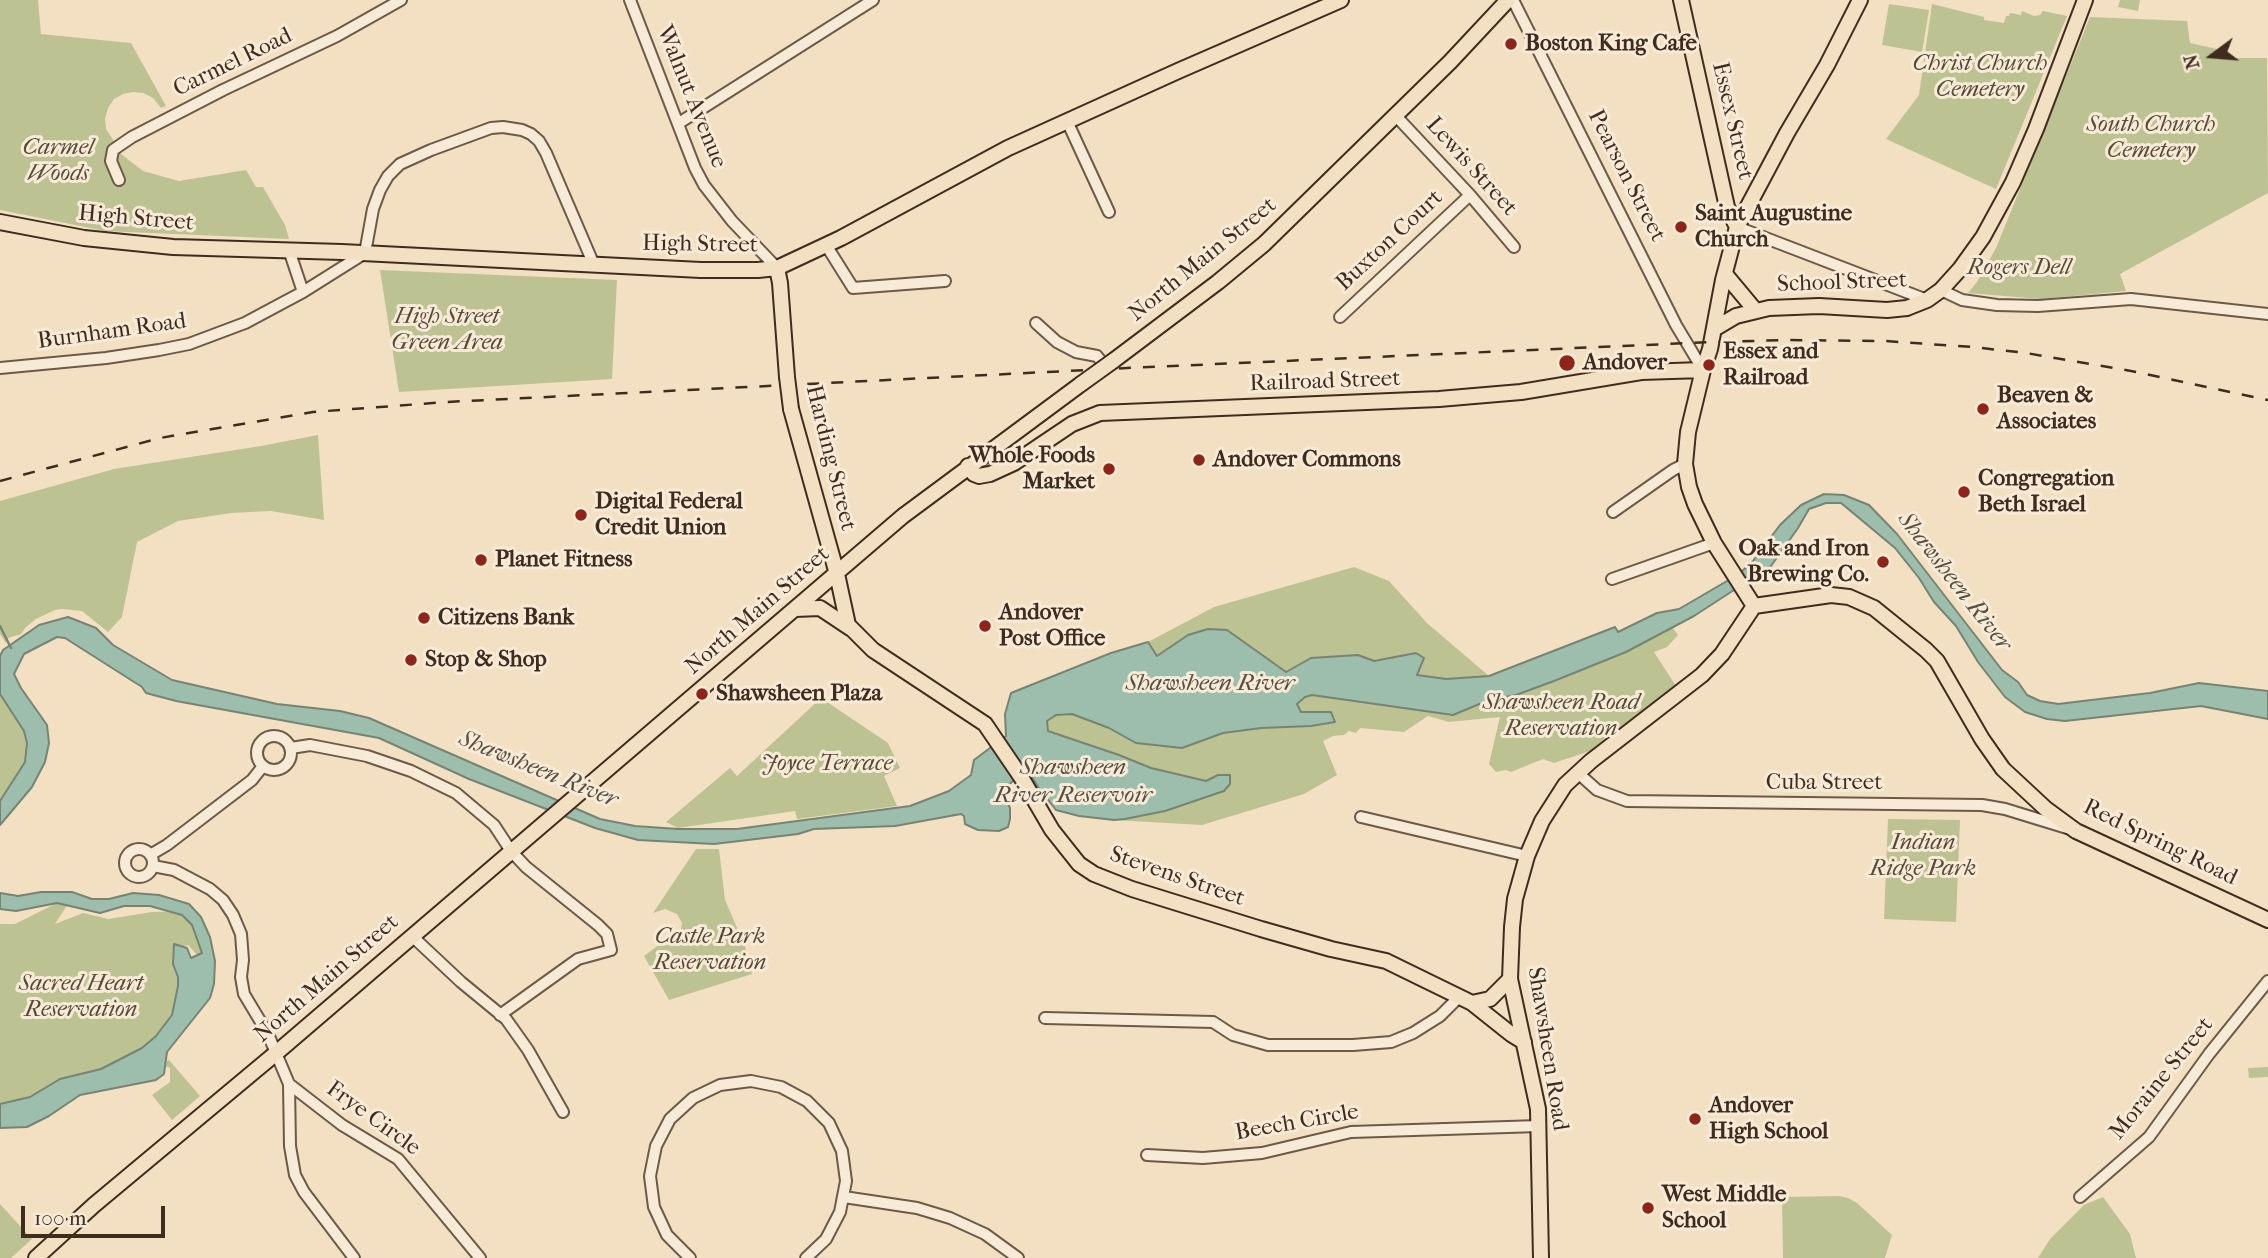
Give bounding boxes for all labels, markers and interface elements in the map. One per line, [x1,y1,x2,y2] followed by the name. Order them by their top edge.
[2177,21,2247,91] north arrow
[169,22,297,104] street label: Carmel Road
[650,22,732,172] street label: Walnut Avenue
[1525,30,1697,58] place label: Boston King Cafe
[1503,36,1519,52] marker: Boston King Cafe
[1913,50,2047,104] park label: Christ Church Cemetery
[2179,52,2204,72] text: N
[1705,60,1759,182] street label: Essex Street
[1581,106,1671,246] street label: Pearson Street
[2087,111,2215,165] park label: South Church Cemetery
[1420,112,1522,222] street label: Lewis Street
[22,134,94,188] park label: Carmel Woods
[1331,185,1449,297] street label: Buxton Court
[1124,192,1282,328] street label: North Main Street
[77,200,195,238] street label: High Street
[1695,200,1852,254] place label: Saint Augustine Church
[1673,219,1689,235] marker: Saint Augustine Church
[642,230,758,260] street label: High Street
[1967,254,2071,282] park label: Rogers Dell
[1777,267,1907,299] street label: School Street
[391,303,503,357] park label: High Street Green Area
[36,308,188,356] street label: Burnham Road
[1723,338,1819,392] place label: Essex and Railroad
[1583,349,1667,377] place label: Andover
[1557,353,1577,373] marker: Andover
[1701,357,1717,373] marker: Essex and Railroad
[1249,366,1401,398] street label: Railroad Street
[799,382,861,534] street label: Harding Street
[1997,382,2096,436] place label: Beaven & Associates
[1975,401,1991,417] marker: Beaven & Associates
[969,442,1095,496] place label: Whole Foods Market
[1213,446,1401,474] place label: Andover Commons
[1191,452,1207,468] marker: Andover Commons
[1101,461,1117,477] marker: Whole Foods Market
[1978,465,2114,519] place label: Congregation Beth Israel
[1956,484,1972,500] marker: Congregation Beth Israel
[595,488,743,542] place label: Digital Federal Credit Union
[573,507,589,523] marker: Digital Federal Credit Union
[1891,507,2017,657] water label: Shawsheen River
[1739,535,1869,589] place label: Oak and Iron Brewing Co.
[680,541,836,681] street label: North Main Street
[495,546,632,574] place label: Planet Fitness
[473,552,489,568] marker: Planet Fitness
[1875,554,1891,570] marker: Oak and Iron Brewing Co.
[999,599,1105,653] place label: Andover Post Office
[438,604,574,632] place label: Citizens Bank
[416,610,432,626] marker: Citizens Bank
[977,618,993,634] marker: Andover Post Office
[425,646,547,674] place label: Stop & Shop
[403,652,419,668] marker: Stop & Shop
[1125,670,1295,698] water label: Shawsheen River
[716,680,882,708] place label: Shawsheen Plaza
[694,686,710,702] marker: Shawsheen Plaza
[1483,689,1639,743] park label: Shawsheen Road Reservation
[454,725,622,815] water label: Shawsheen River
[761,750,893,778] park label: Joyce Terrace
[994,754,1152,810] water label: Shawsheen River Reservoir
[1766,769,1882,797] street label: Cuba Street
[2079,794,2241,892] street label: Red Spring Road
[1870,829,1976,883] park label: Indian Ridge Park
[1106,841,1248,913] street label: Stevens Street
[249,909,405,1049] street label: North Main Street
[653,923,767,977] park label: Castle Park Reservation
[1520,965,1574,1133] street label: Shawsheen Road
[19,970,143,1024] park label: Sacred Heart Reservation
[2104,1012,2220,1146] street label: Moraine Street
[321,1076,425,1162] street label: Frye Circle
[1709,1092,1828,1146] place label: Andover High School
[1233,1099,1361,1147] street label: Beech Circle
[1687,1111,1703,1127] marker: Andover High School
[1662,1181,1786,1235] place label: West Middle School
[24,1192,168,1236] scale bar
[1640,1200,1656,1216] marker: West Middle School
[34,1206,87,1230] text: 100 m

